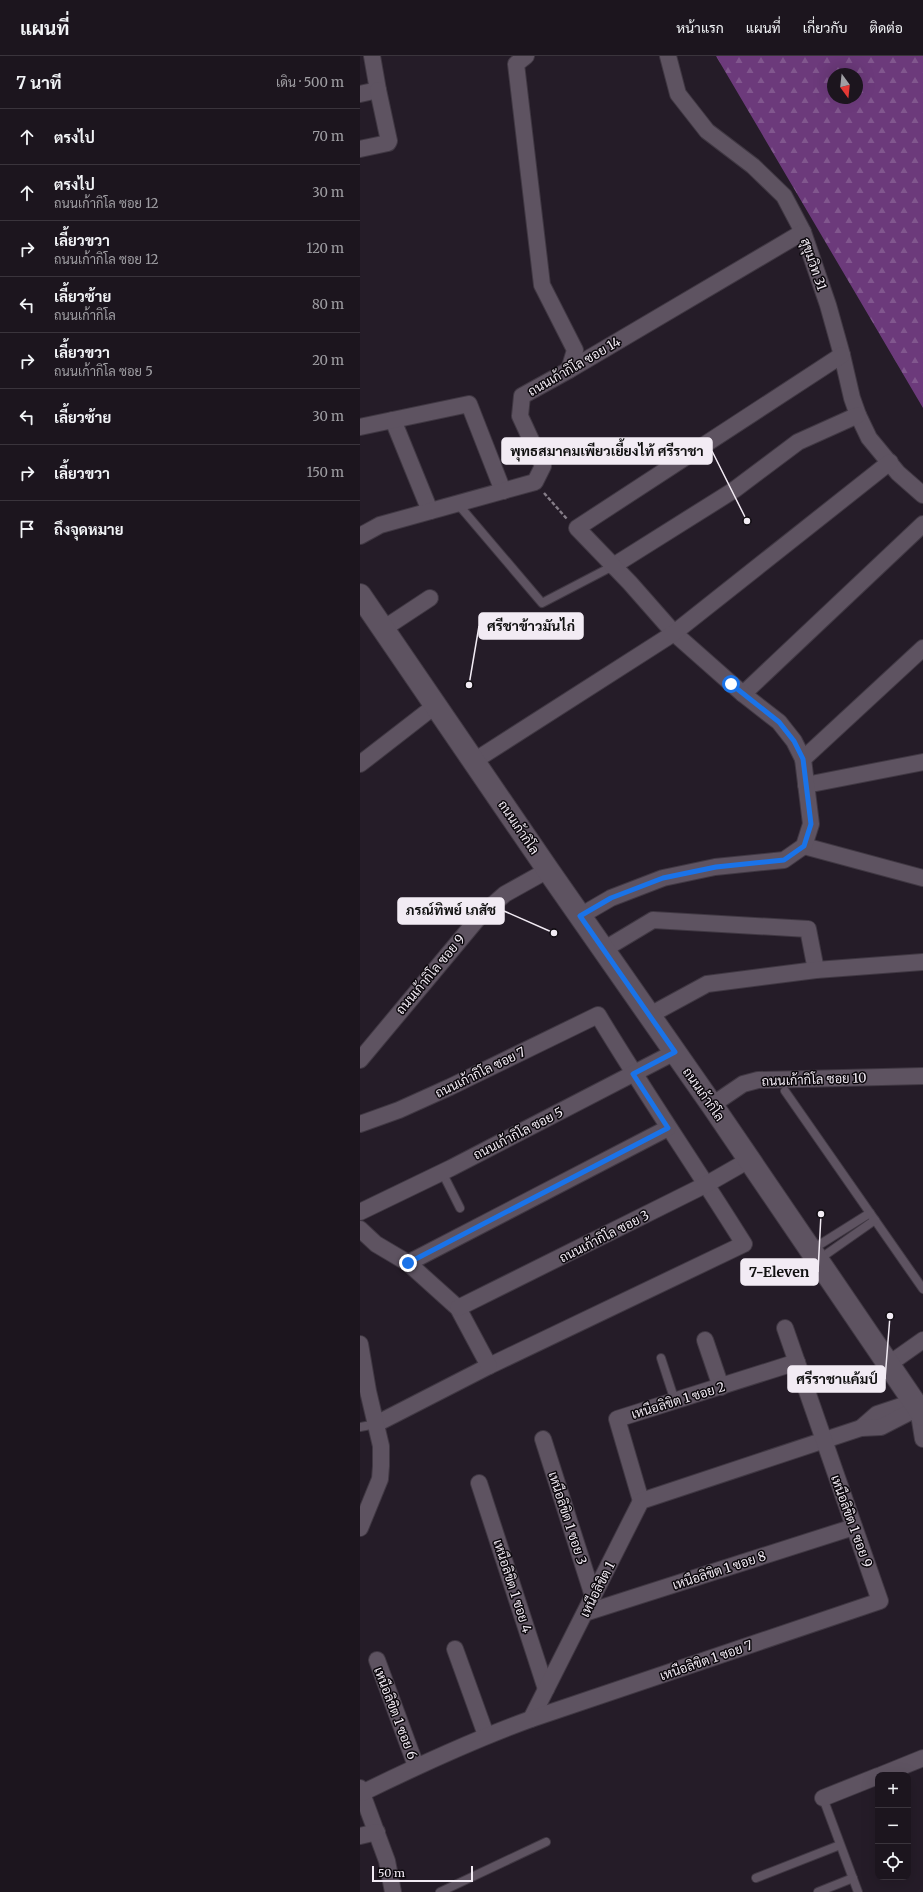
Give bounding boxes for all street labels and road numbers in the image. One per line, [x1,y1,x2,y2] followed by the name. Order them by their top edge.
[796,236,830,293] street label: สุขุมวิท 31
[524,332,624,400] street label: ถนนเก้ากิโล ซอย 14
[494,796,544,858] street label: ถนนเก้ากิโล
[391,930,469,1018] street label: ถนนเก้ากิโล ซอย 9
[432,1042,529,1102] street label: ถนนเก้ากิโล ซอย 7
[679,1063,729,1125] street label: ถนนเก้ากิโล
[761,1068,867,1090] street label: ถนนเก้ากิโล ซอย 10
[470,1103,566,1163] street label: ถนนเก้ากิโล ซอย 5
[556,1206,652,1266] street label: ถนนเก้ากิโล ซอย 3
[629,1377,727,1423] street label: เหนือลิขิต 1 ซอย 2
[544,1469,592,1567] street label: เหนือลิขิต 1 ซอย 3
[827,1472,877,1570] street label: เหนือลิขิต 1 ซอย 9
[489,1537,537,1635] street label: เหนือลิขิต 1 ซอย 4
[670,1546,768,1594] street label: เหนือลิขิต 1 ซอย 8
[575,1558,619,1620] street label: เหนือลิขิต 1
[657,1636,755,1684] street label: เหนือลิขิต 1 ซอย 7
[370,1664,422,1762] street label: เหนือลิขิต 1 ซอย 6

